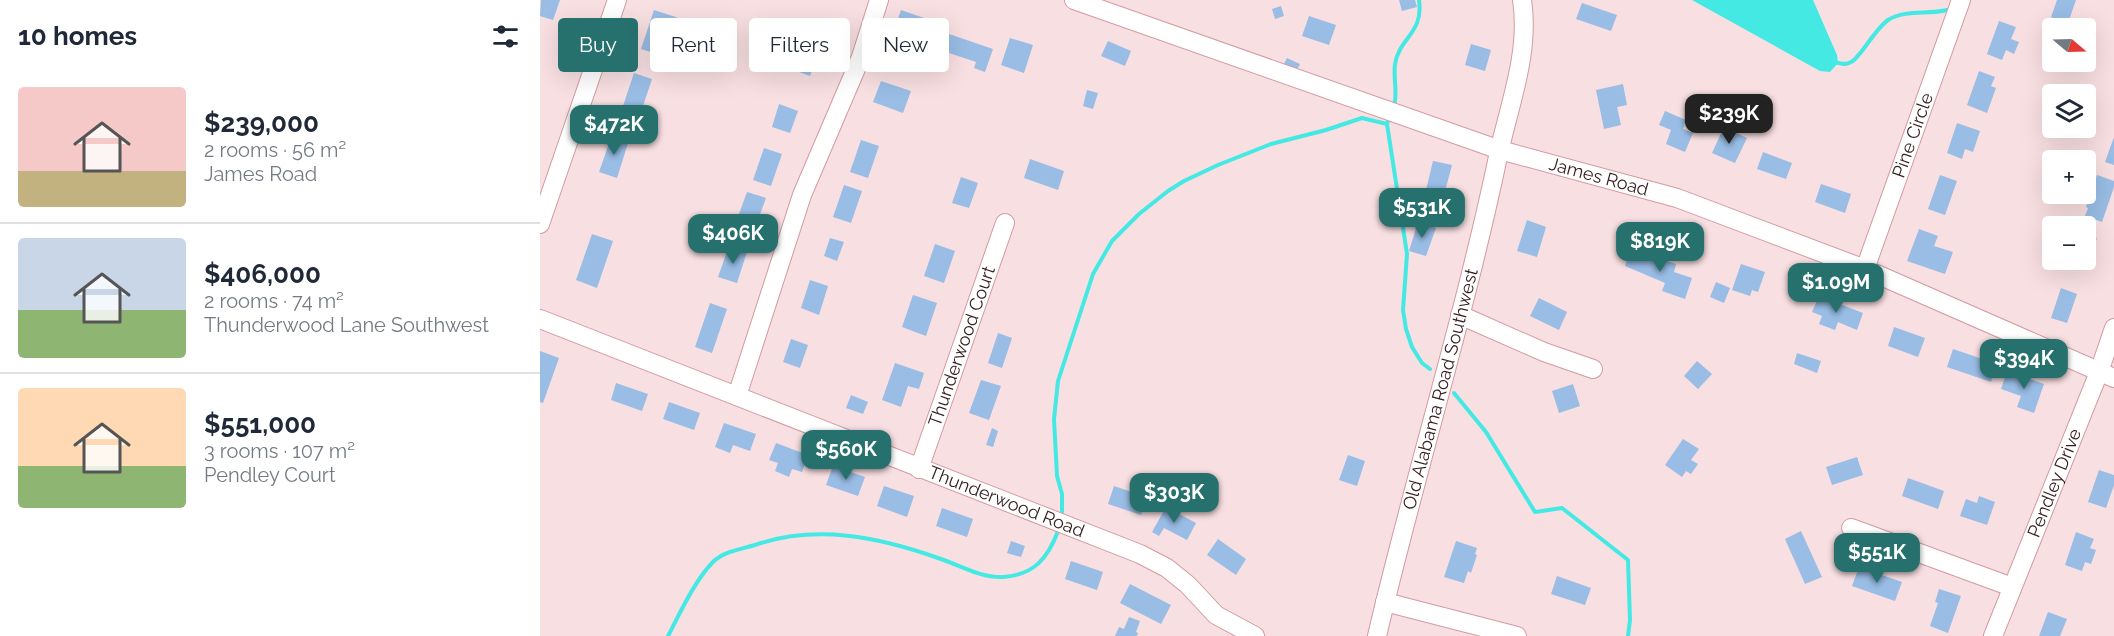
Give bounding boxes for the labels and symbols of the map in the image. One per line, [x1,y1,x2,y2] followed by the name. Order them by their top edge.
[2042,18,2096,72] north arrow
[1887,89,1937,180] street label: Pine Circle
[1687,94,1771,145] pin: $239K
[572,105,656,156] pin: $472K
[1547,153,1651,200] street label: James Road
[1380,188,1464,239] pin: $531K
[691,214,775,265] pin: $406K
[1618,222,1702,273] pin: $819K
[924,263,999,429] street label: Thunderwood Court
[1787,263,1885,314] pin: $1.09M
[1398,266,1482,512] street label: Old Alabama Road Southwest
[1982,339,2066,390] pin: $394K
[2023,425,2085,540] street label: Pendley Drive
[804,430,888,481] pin: $560K
[926,461,1088,541] street label: Thunderwood Road
[1132,473,1216,524] pin: $303K
[1835,533,1919,584] pin: $551K

